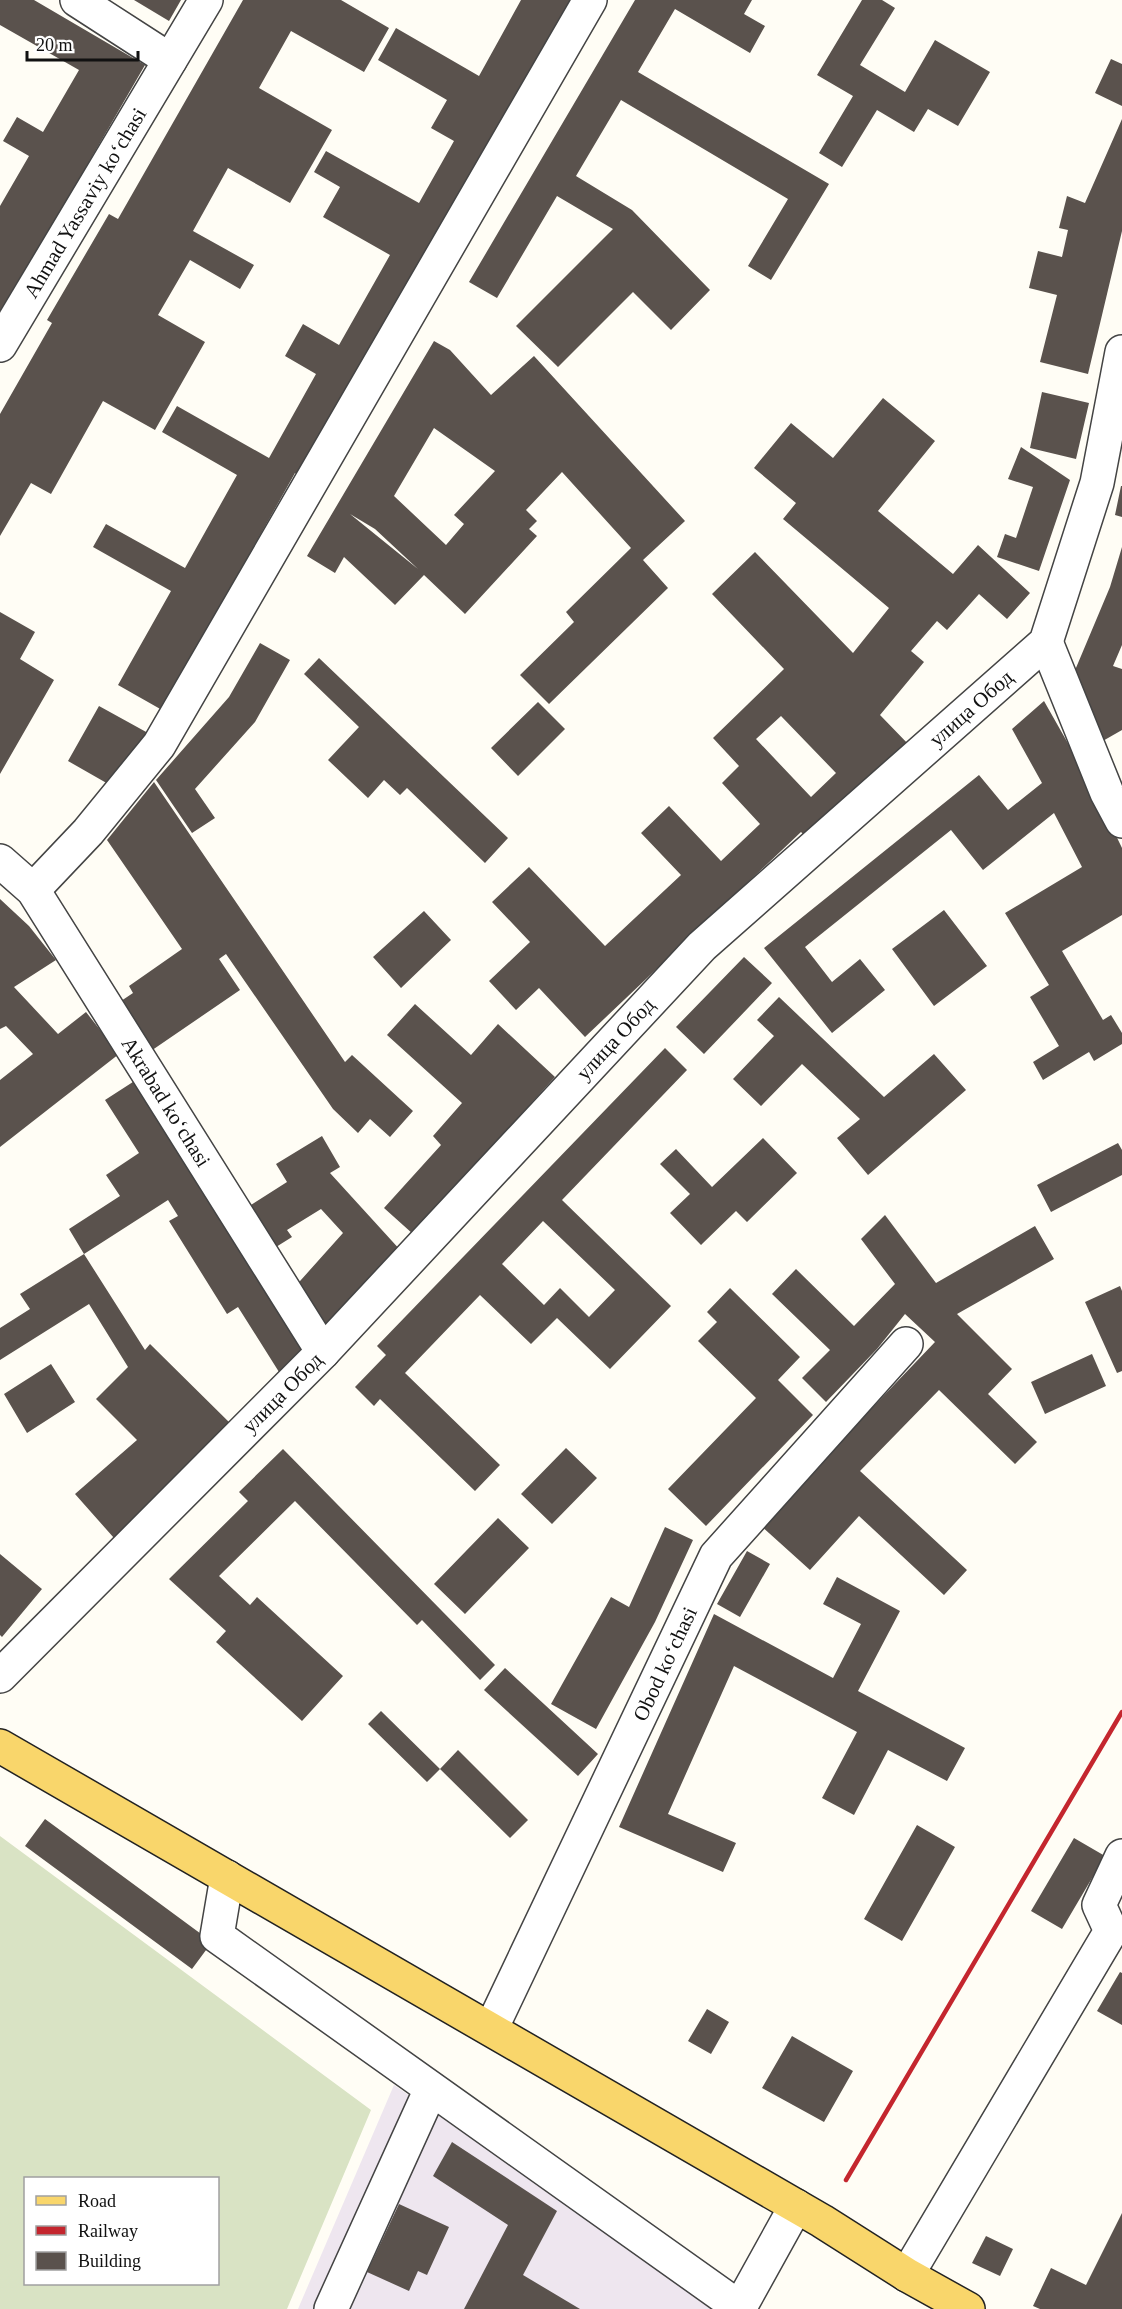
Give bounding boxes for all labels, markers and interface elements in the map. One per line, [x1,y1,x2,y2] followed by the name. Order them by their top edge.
[27,24,138,62] scale bar
[36,35,73,55] text: 20 m
[19,103,151,302] street label: Ahmad Yassaviy koʻchasi
[924,665,1018,752] street label: улица Обод
[571,992,660,1085] street label: улица Обод
[116,1033,216,1172] street label: Akrabad koʻchasi
[237,1347,328,1438] street label: улица Обод
[628,1603,702,1725] street label: Obod koʻchasi
[24,2177,219,2285] legend
[78,2191,116,2211] text: Road
[78,2221,138,2241] text: Railway
[78,2251,141,2271] text: Building

